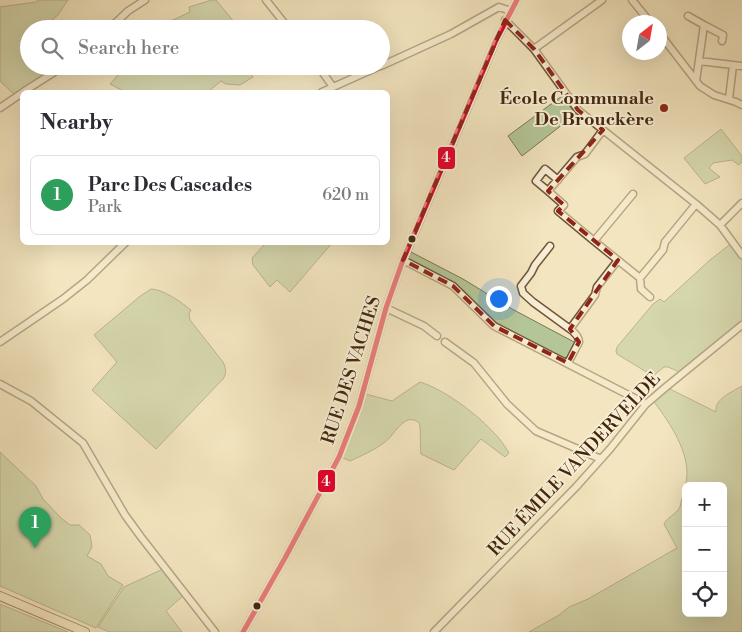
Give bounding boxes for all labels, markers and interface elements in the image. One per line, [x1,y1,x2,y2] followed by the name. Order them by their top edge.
[622,15,667,60] north arrow
[20,20,390,75] search box
[38,34,66,62] icon: search
[78,36,179,60] text: Search here
[499,87,654,131] place label: École Communale De Brouckère
[658,102,670,114] marker: École Communale De Brouckère
[40,110,113,136] text: Nearby
[437,146,456,170] line badge: 4
[441,149,451,167] text: 4
[88,173,252,197] text: Parc Des Cascades
[53,185,61,205] text: 1
[322,185,369,205] text: 620 m
[88,197,121,217] text: Park
[407,234,417,244] unlabelled marker
[486,286,512,312] your location
[317,293,386,447] street label: RUE DES VACHES
[483,368,666,561] street label: RUE ÉMILE VANDERVELDE
[317,469,336,493] line badge: 4
[321,473,331,491] text: 4
[682,482,727,617] map controls
[682,482,727,527] button: +
[19,507,51,548] pin: 1
[682,527,727,572] button: −
[682,572,727,617] button: locate
[252,601,262,611] unlabelled marker

